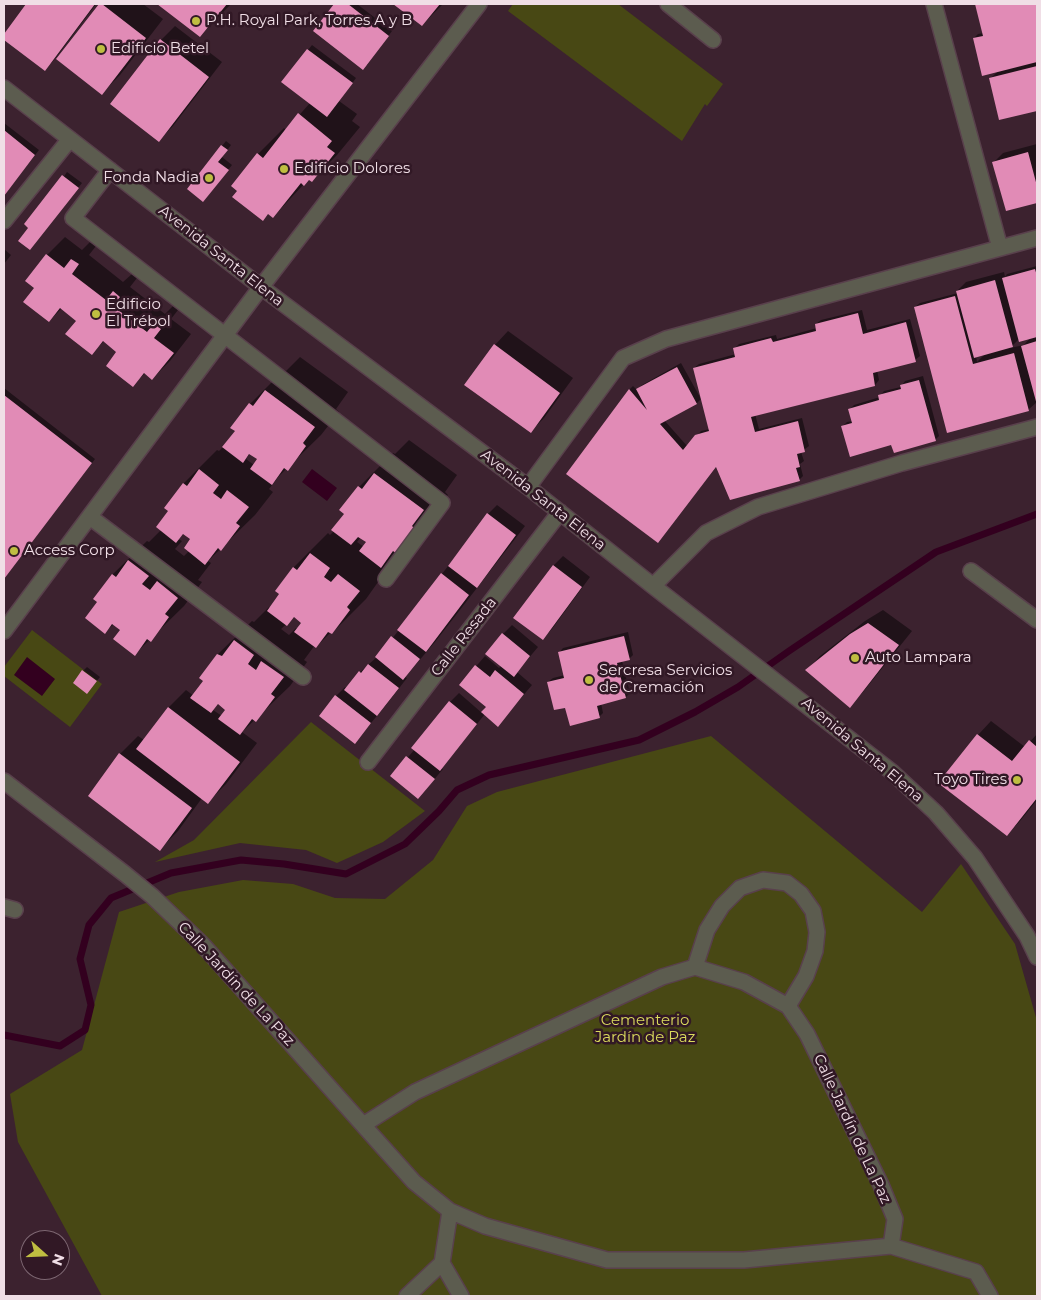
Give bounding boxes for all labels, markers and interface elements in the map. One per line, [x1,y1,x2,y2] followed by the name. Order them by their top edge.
[206,12,412,30] place label: P.H. Royal Park, Torres A y B
[190,15,202,27] marker: P.H. Royal Park, Torres A y B
[111,40,209,58] place label: Edificio Betel
[95,43,107,55] marker: Edificio Betel
[294,160,410,178] place label: Edificio Dolores
[278,163,290,175] marker: Edificio Dolores
[103,169,199,187] place label: Fonda Nadia
[203,172,215,184] marker: Fonda Nadia
[155,202,287,310] street label: Avenida Santa Elena
[106,296,171,331] place label: Edificio El Trébol
[90,308,102,320] marker: Edificio El Trébol
[477,446,609,554] street label: Avenida Santa Elena
[24,542,115,560] place label: Access Corp
[8,545,20,557] marker: Access Corp
[428,594,500,680] street label: Calle Resada
[865,649,972,667] place label: Auto Lampara
[849,652,861,664] marker: Auto Lampara
[599,662,732,697] place label: Sercresa Servicios de Cremación
[583,674,595,686] marker: Sercresa Servicios de Cremación
[797,694,927,806] street label: Avenida Santa Elena
[934,771,1007,789] place label: Toyo Tires
[1011,774,1023,786] marker: Toyo Tires
[174,918,298,1050] street label: Calle Jardín de La Paz
[595,1012,695,1047] park label: Cementerio Jardín de Paz
[809,1051,895,1207] street label: Calle Jardín de La Paz
[20,1230,70,1280] north arrow
[48,1251,69,1268] text: N

